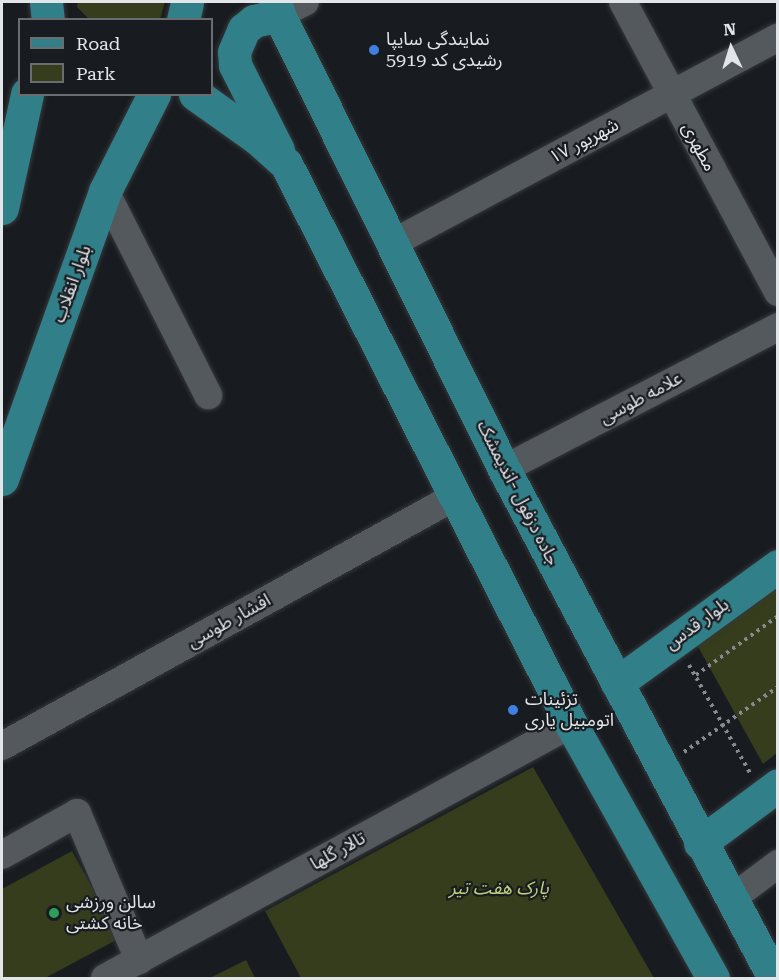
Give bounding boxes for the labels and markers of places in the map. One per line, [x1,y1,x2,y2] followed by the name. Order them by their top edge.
[386,29,503,72] place label: نمایندگی سایپا رشیدی کد 5919
[367,43,381,57] marker: نمایندگی سایپا رشیدی کد 5919
[525,689,614,732] place label: تزئینات اتومبیل یاری
[506,703,520,717] marker: تزئینات اتومبیل یاری
[66,892,156,934] place label: سالن ورزشی خانه کشتی
[47,906,61,920] marker: سالن ورزشی خانه کشتی

